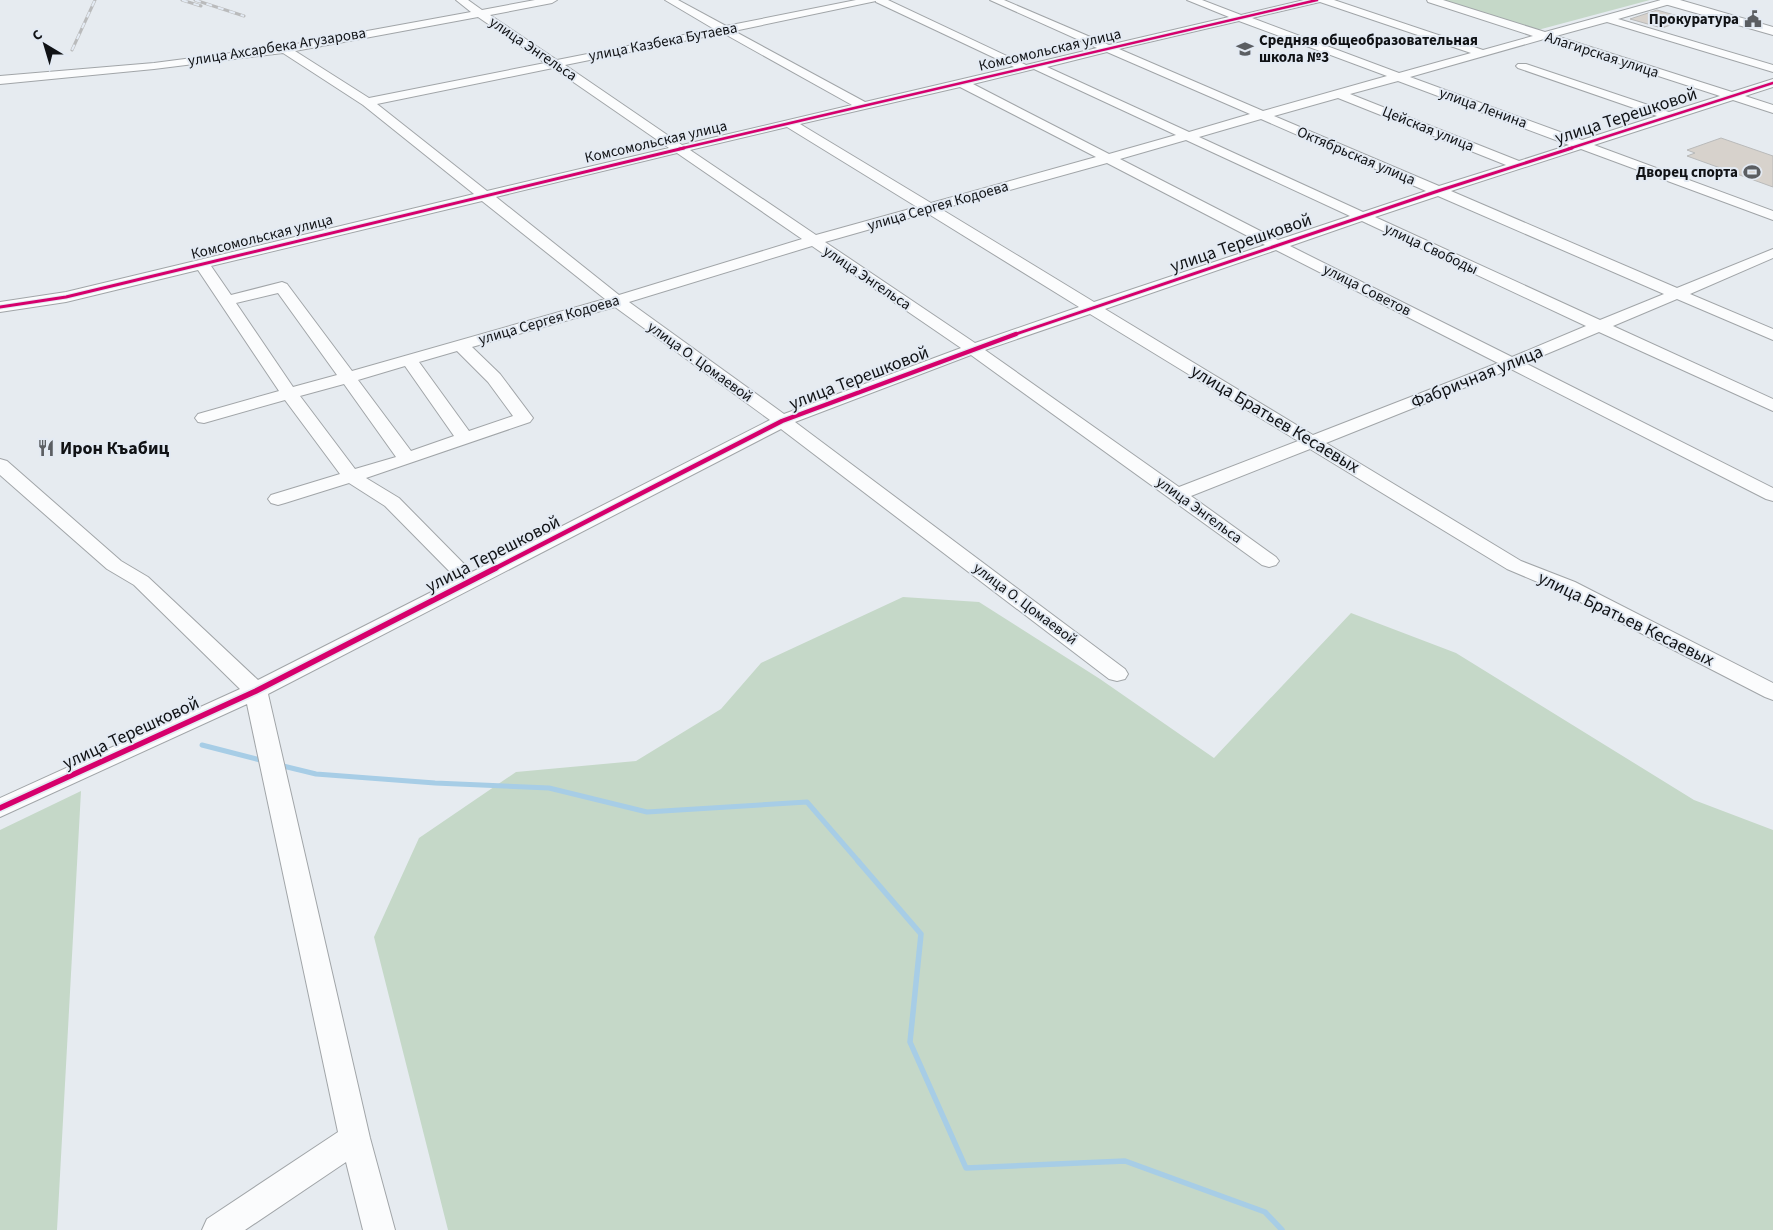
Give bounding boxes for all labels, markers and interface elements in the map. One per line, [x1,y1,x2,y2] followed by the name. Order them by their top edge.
[1649,9,1739,30] place label: Прокуратура
[1743,9,1763,29] public building icon: Прокуратура
[485,12,581,86] street label: улица Энгельса
[587,17,739,67] street label: улица Казбека Бутаева
[20,20,70,70] north arrow
[187,23,367,71] street label: улица Ахсарбека Агузарова
[977,23,1123,77] street label: Комсомольская улица
[28,25,47,46] text: С
[1542,27,1662,83] street label: Алагирская улица
[1259,30,1478,68] place label: Средняя общеобразовательная школа №3
[1235,39,1255,59] school or university icon: Средняя общеобразовательная школа №3
[1552,81,1700,151] street label: улица Терешковой
[1436,82,1530,134] street label: улица Ленина
[1379,101,1477,157] street label: Цейская улица
[583,115,729,169] street label: Комсомольская улица
[1294,122,1418,190] street label: Октябрьская улица
[1636,162,1738,183] place label: Дворец спорта
[1742,162,1762,182] sports icon: Дворец спорта
[865,176,1011,236] street label: улица Сергея Кодоева
[1167,207,1315,279] street label: улица Терешковой
[189,209,335,265] street label: Комсомольская улица
[1381,218,1481,280] street label: улица Свободы
[819,241,915,315] street label: улица Энгельса
[1319,259,1415,321] street label: улица Советов
[476,290,622,350] street label: улица Сергея Кодоева
[643,317,757,407] street label: улица О. Цомаевой
[1407,339,1547,415] street label: Фабричная улица
[785,340,933,416] street label: улица Терешковой
[1186,359,1364,479] street label: улица Братьев Кесаевых
[60,436,169,461] place label: Ирон Къабиц
[36,438,56,458] restaurant icon: Ирон Къабиц
[1152,472,1246,548] street label: улица Энгельса
[421,509,565,599] street label: улица Терешковой
[969,558,1081,650] street label: улица О. Цомаевой
[1534,565,1718,673] street label: улица Братьев Кесаевых
[59,690,203,776] street label: улица Терешковой

